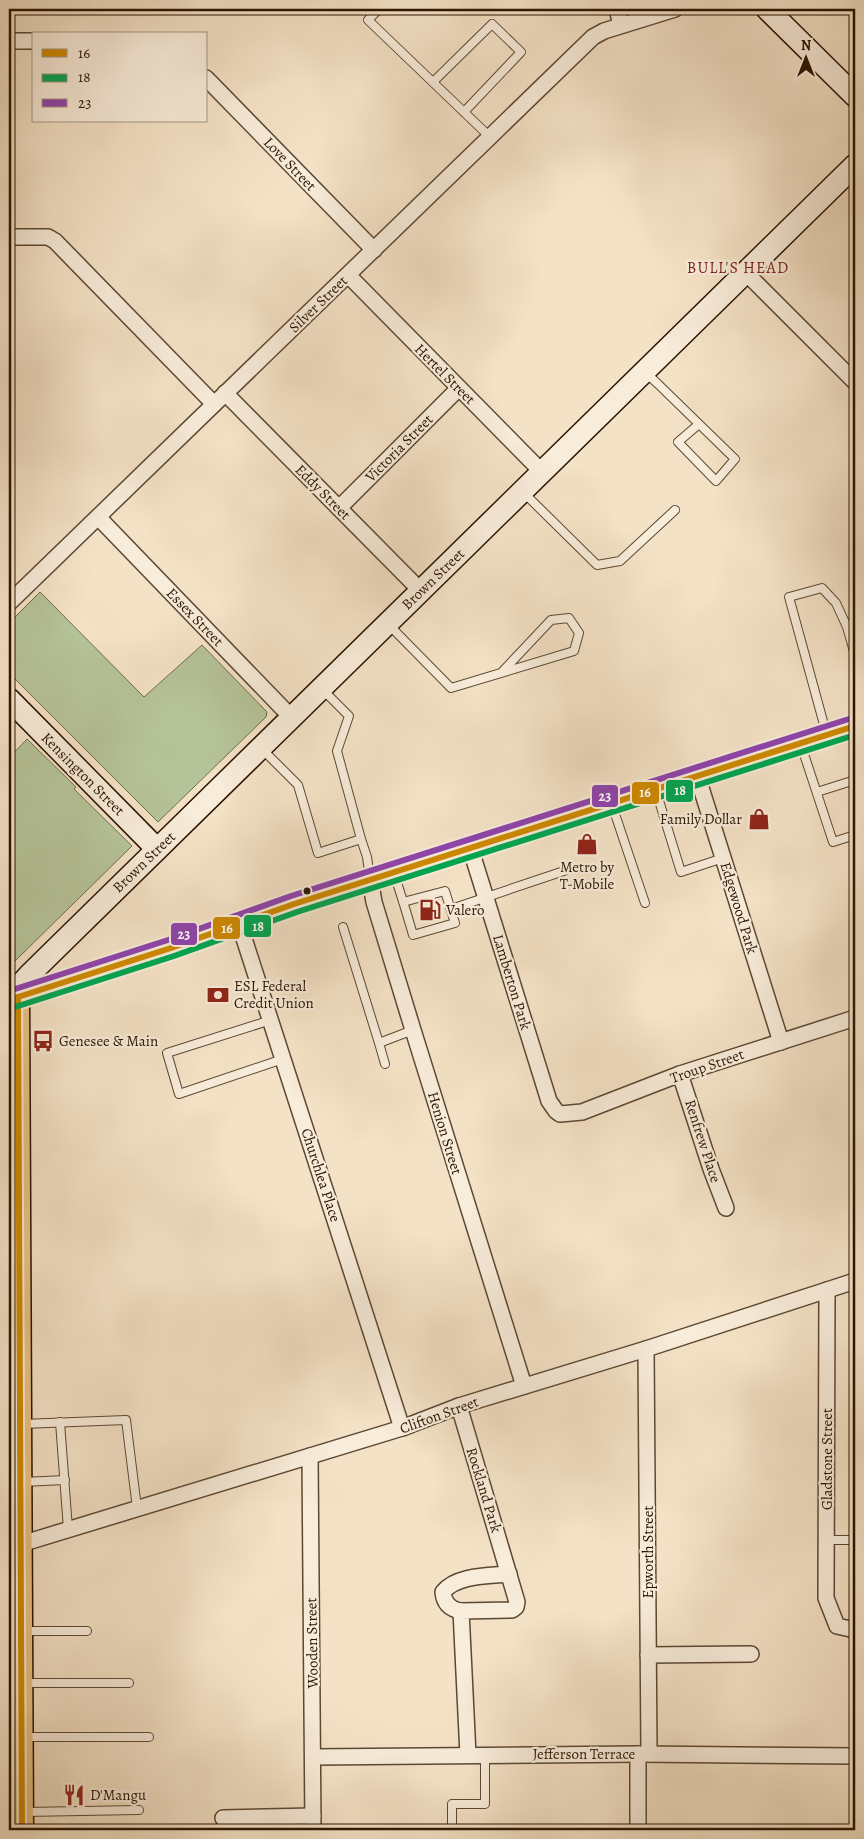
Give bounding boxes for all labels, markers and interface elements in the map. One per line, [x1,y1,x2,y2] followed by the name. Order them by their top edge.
[32,32,208,122] legend
[782,32,832,82] north arrow
[801,36,811,55] text: N
[78,43,90,63] text: 16
[78,67,90,87] text: 18
[78,93,91,113] text: 23
[259,133,321,195] street label: Love Street
[687,257,789,279] district label: BULL'S HEAD
[284,271,352,337] street label: Silver Street
[410,339,480,409] street label: Hertel Street
[360,410,437,487] street label: Victoria Street
[291,460,355,524] street label: Eddy Street
[397,544,469,614] street label: Brown Street
[162,583,228,651] street label: Essex Street
[37,728,129,820] street label: Kensington Street
[665,779,694,803] line badge: 18
[631,781,660,805] line badge: 16
[674,781,686,800] text: 18
[639,783,651,802] text: 16
[591,784,619,808] line badge: 23
[599,787,611,806] text: 23
[746,806,772,832] shop icon: Family Dollar
[660,809,742,829] place label: Family Dollar
[108,827,180,897] street label: Brown Street
[574,831,600,857] shop icon: Metro by T-Mobile
[560,857,615,894] place label: Metro by T-Mobile
[716,860,763,957] street label: Edgewood Park
[302,886,312,896] unlabelled marker
[417,897,443,923] fuel station icon: Valero
[445,900,484,920] place label: Valero
[243,914,272,938] line badge: 18
[212,916,241,940] line badge: 16
[252,917,264,936] text: 18
[221,919,233,938] text: 16
[170,922,198,946] line badge: 23
[178,925,190,944] text: 23
[488,932,536,1033] street label: Lamberton Park
[234,976,314,1013] place label: ESL Federal Credit Union
[205,982,231,1008] bank icon: ESL Federal Credit Union
[30,1028,56,1054] bus stop icon: Genesee & Main
[59,1031,158,1051] place label: Genesee & Main
[667,1044,747,1088] street label: Troup Street
[423,1089,467,1177] street label: Henion Street
[680,1097,726,1185] street label: Renfrew Place
[296,1126,346,1225] street label: Churchlea Place
[397,1391,481,1439] street label: Clifton Street
[817,1408,837,1510] street label: Gladstone Street
[462,1445,507,1536] street label: Rockland Park
[638,1506,658,1598] street label: Epworth Street
[301,1597,323,1689] street label: Wooden Street
[533,1744,636,1764] street label: Jefferson Terrace
[61,1782,87,1808] restaurant icon: D'Mangu
[90,1785,147,1805] place label: D'Mangu

